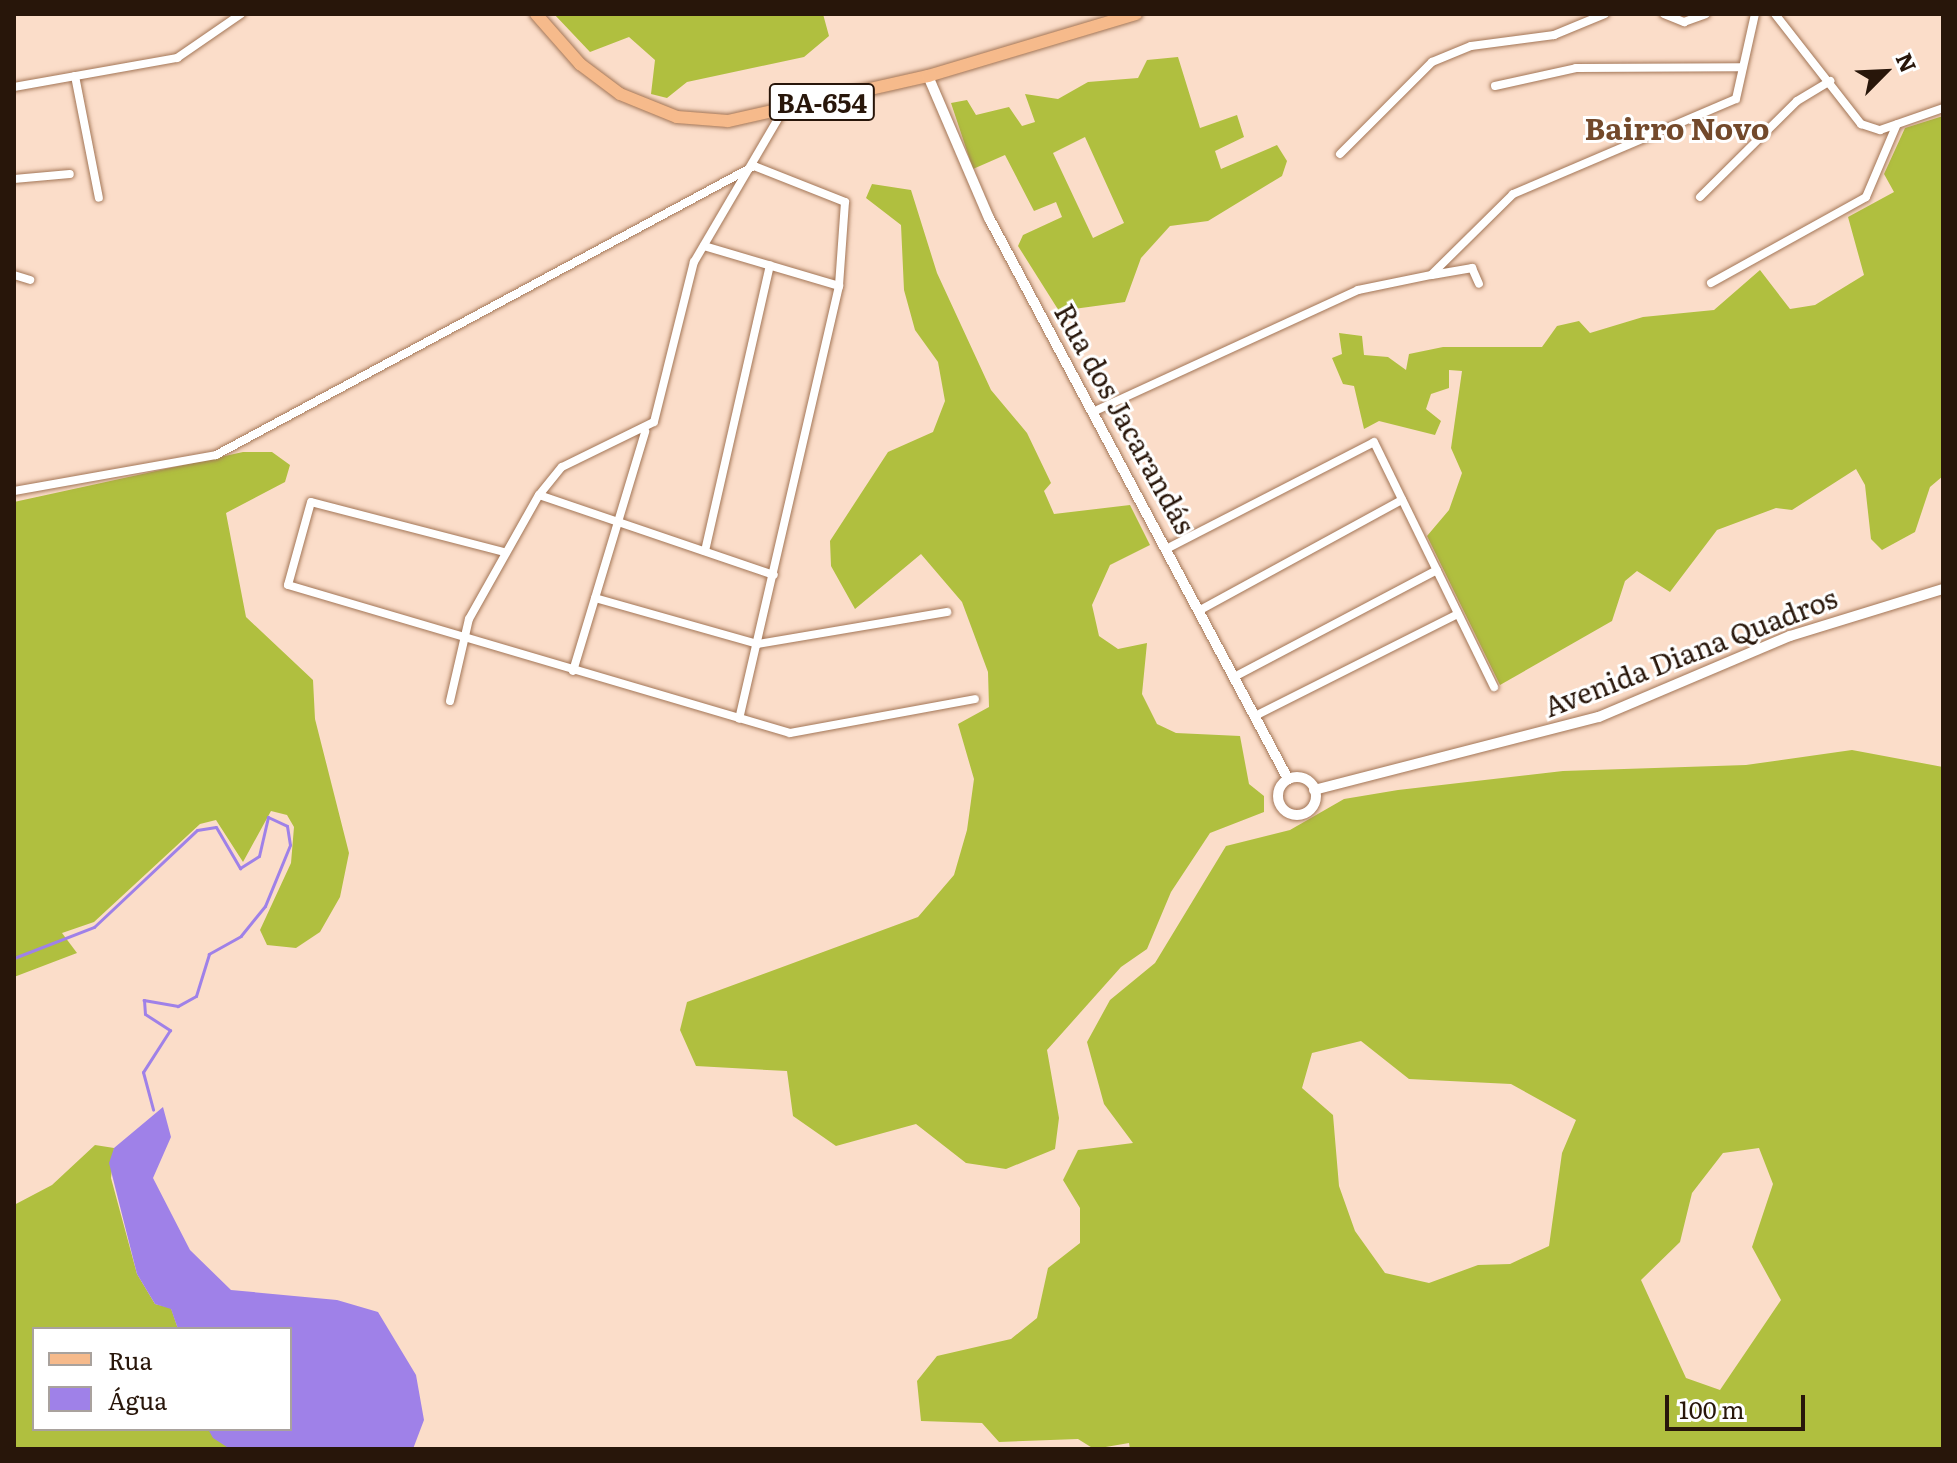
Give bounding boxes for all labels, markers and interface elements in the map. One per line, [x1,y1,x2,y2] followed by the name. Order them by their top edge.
[1845,32,1925,112] north arrow
[1889,47,1926,77] text: N
[768,80,876,124] road number: BA-654
[1585,109,1769,145] district label: Bairro Novo
[1049,297,1203,539] street label: Rua dos Jacarandás
[1539,580,1841,722] street label: Avenida Diana Quadros
[32,1327,292,1431] legend
[108,1342,152,1377] text: Rua
[1669,1379,1809,1429] scale bar
[108,1382,167,1417] text: Água
[1679,1391,1745,1426] text: 100 m

